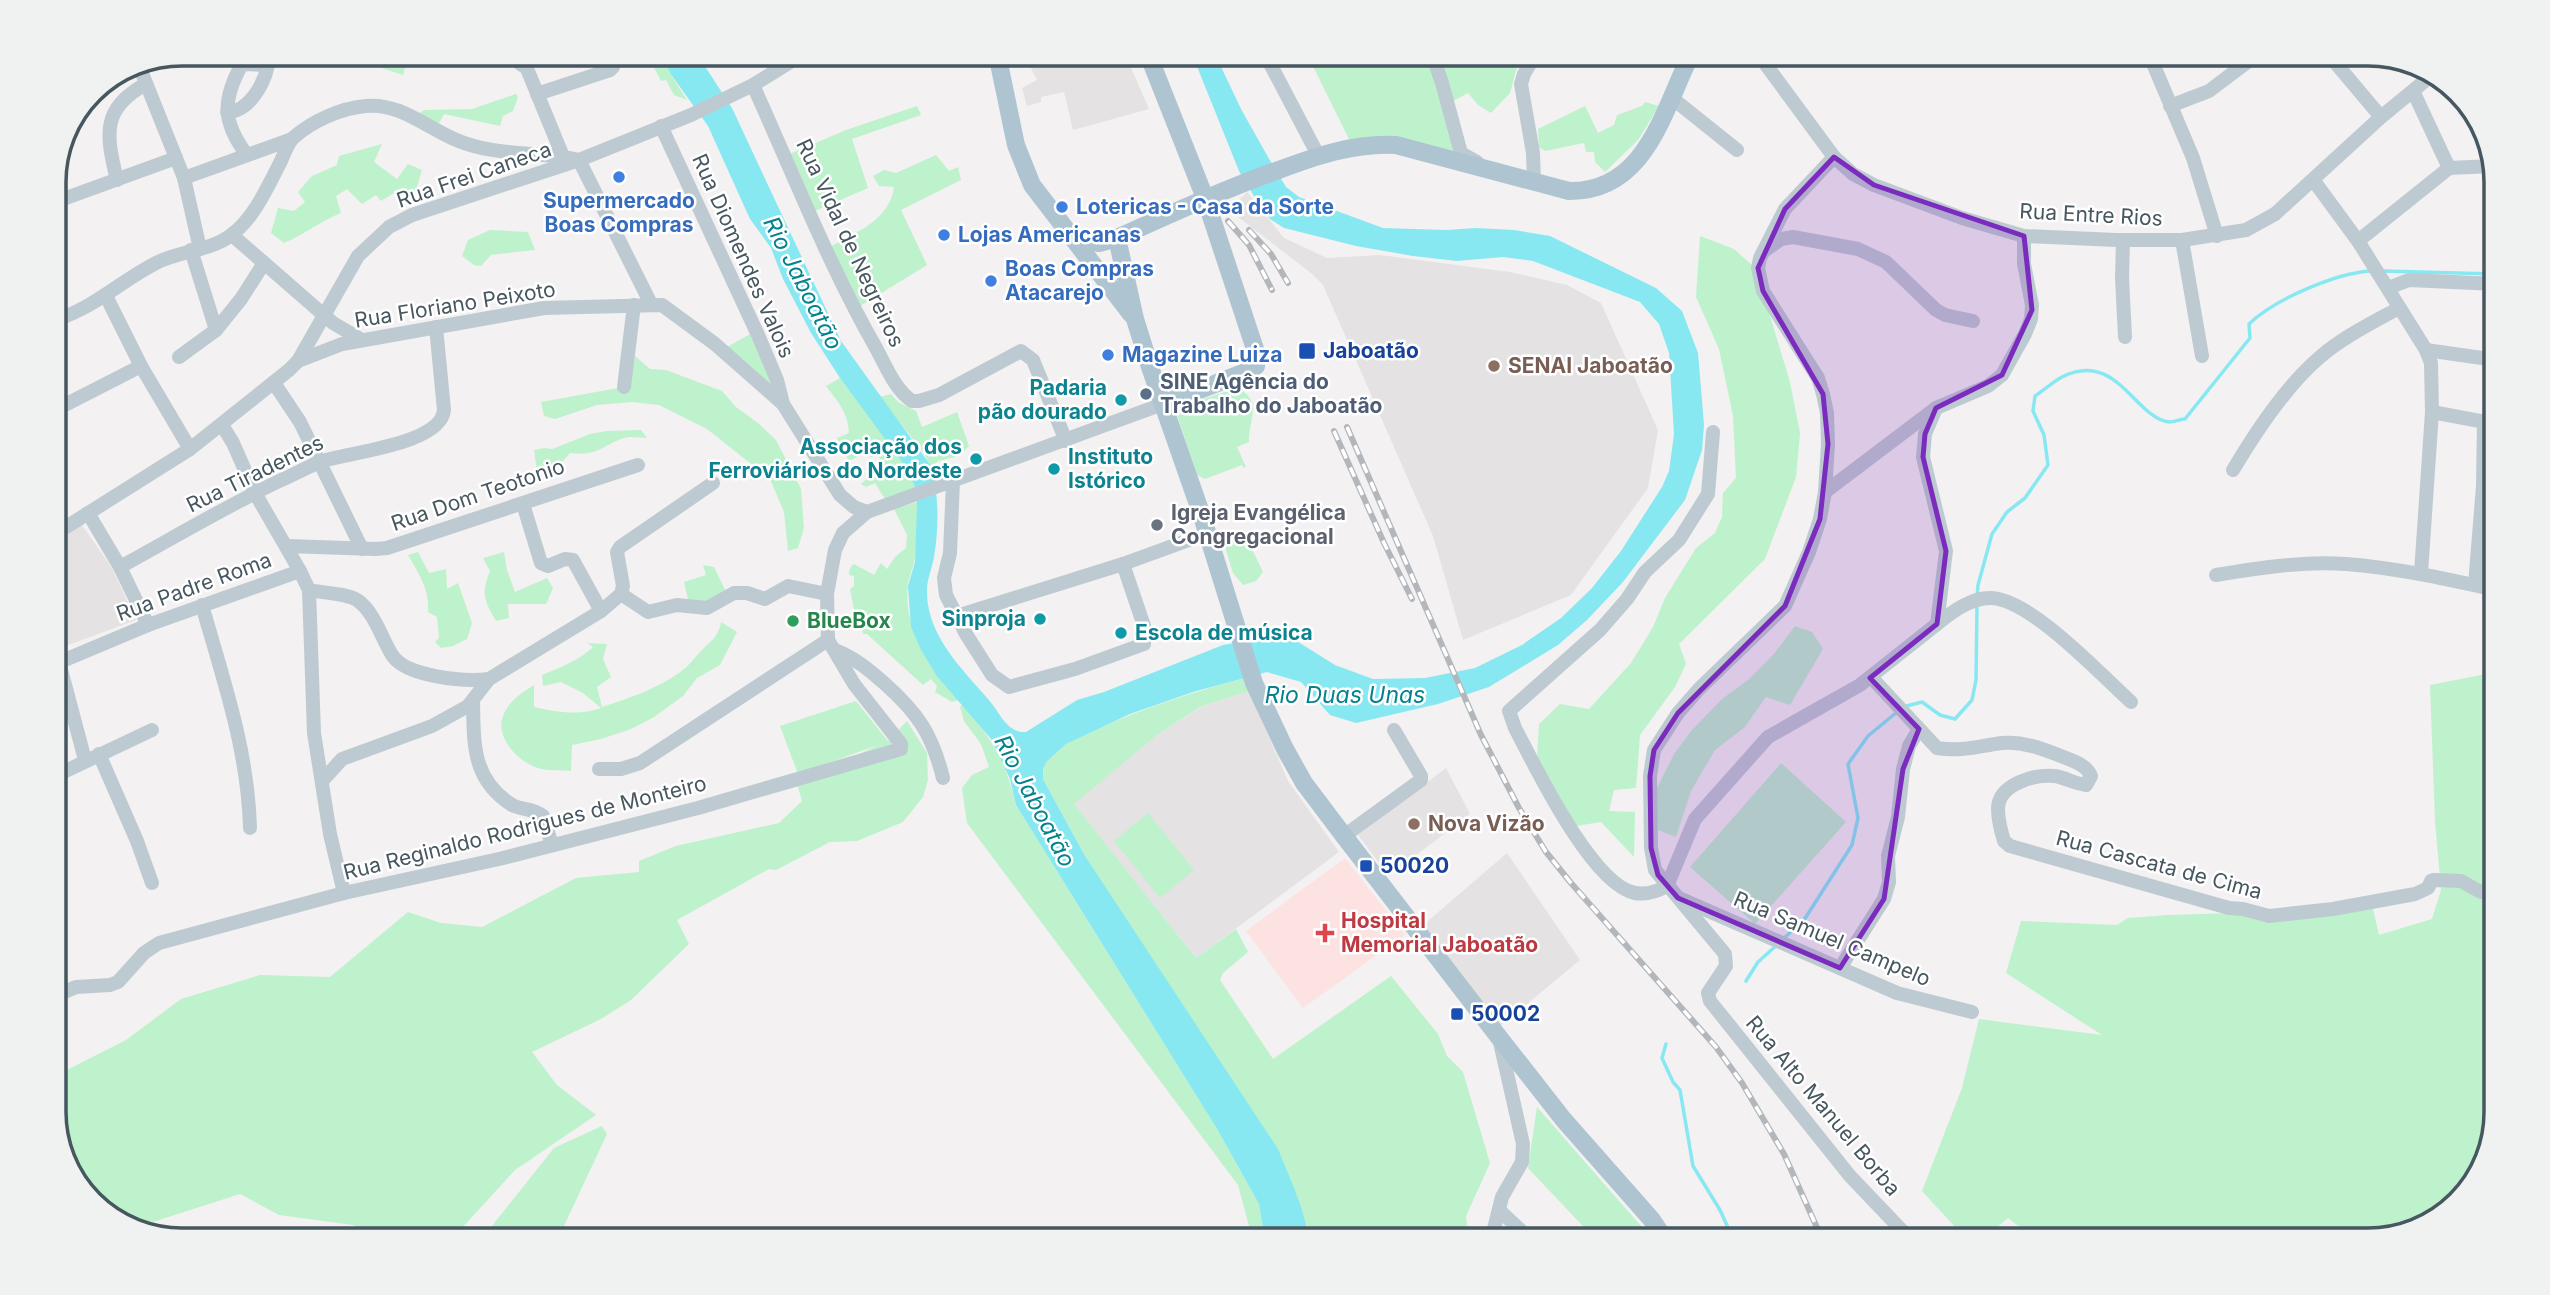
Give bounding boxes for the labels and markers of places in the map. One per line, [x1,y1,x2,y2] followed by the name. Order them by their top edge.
[611,169,627,185] marker: Supermercado Boas Compras
[543,188,695,237] place label: Supermercado Boas Compras
[1076,194,1334,219] place label: Lotericas - Casa da Sorte
[1054,199,1070,215] marker: Lotericas - Casa da Sorte
[958,222,1141,247] place label: Lojas Americanas
[936,227,952,243] marker: Lojas Americanas
[1005,256,1154,305] place label: Boas Compras Atacarejo
[983,273,999,289] marker: Boas Compras Atacarejo
[1323,338,1419,363] place label: Jaboatão
[1297,341,1317,361] marker: Jaboatão
[1122,342,1282,367] place label: Magazine Luiza
[1100,347,1116,363] marker: Magazine Luiza
[1508,353,1673,378] place label: SENAI Jaboatão
[1486,358,1502,374] marker: SENAI Jaboatão
[1160,369,1383,418] place label: SINE Agência do Trabalho do Jaboatão
[978,375,1107,424] place label: Padaria pão dourado
[1138,386,1154,402] marker: SINE Agência do Trabalho do Jaboatão
[1113,392,1129,408] marker: Padaria pão dourado
[709,434,962,483] place label: Associação dos Ferroviários do Nordeste
[1068,444,1153,493] place label: Instituto Istórico
[968,451,984,467] marker: Associação dos Ferroviários do Nordeste
[1046,461,1062,477] marker: Instituto Istórico
[1171,500,1346,549] place label: Igreja Evangélica Congregacional
[1149,517,1165,533] marker: Igreja Evangélica Congregacional
[941,606,1026,631] place label: Sinproja
[807,608,891,633] place label: BlueBox
[1032,611,1048,627] marker: Sinproja
[785,613,801,629] marker: BlueBox
[1135,620,1313,645] place label: Escola de música
[1113,625,1129,641] marker: Escola de música
[1428,811,1545,836] place label: Nova Vizão
[1406,816,1422,832] marker: Nova Vizão
[1380,853,1449,878] place label: 50020
[1358,858,1374,874] marker: 50020
[1341,908,1538,957] place label: Hospital Memorial Jaboatão
[1315,923,1335,943] marker: Hospital Memorial Jaboatão
[1471,1001,1540,1026] place label: 50002
[1449,1006,1465,1022] marker: 50002

